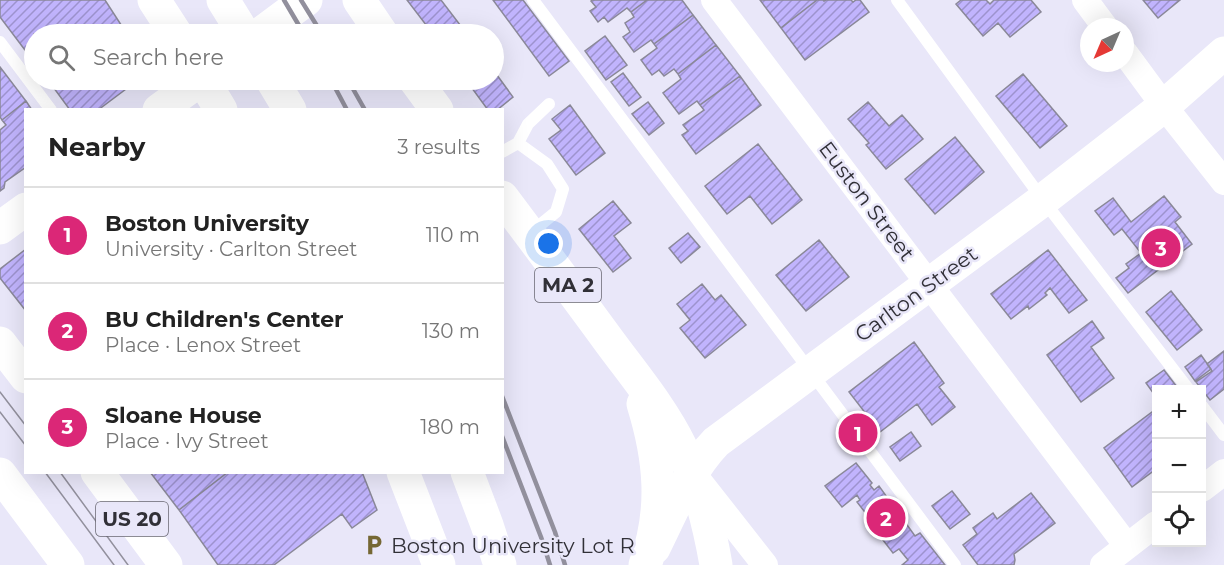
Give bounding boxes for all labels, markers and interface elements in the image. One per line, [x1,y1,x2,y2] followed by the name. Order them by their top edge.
[1080,18,1134,72] north arrow
[24,24,504,90] search box
[45,41,78,74] icon: search
[93,44,224,71] text: Search here
[48,131,145,163] text: Nearby
[397,135,480,159] text: 3 results
[814,136,920,266] street label: Euston Street
[105,210,309,237] text: Boston University
[64,223,71,247] text: 1
[426,223,480,247] text: 110 m
[1142,226,1180,270] pin: 3
[534,229,563,258] your location
[105,237,357,261] text: University · Carlton Street
[850,241,982,347] street label: Carlton Street
[535,268,601,302] road number: MA 2
[105,306,344,333] text: BU Children's Center
[62,319,73,343] text: 2
[422,319,480,343] text: 130 m
[105,333,301,357] text: Place · Lenox Street
[1152,385,1206,547] map controls
[1152,385,1206,439] button: +
[105,402,262,429] text: Sloane House
[838,410,878,456] pin: 1
[62,415,73,439] text: 3
[420,415,480,439] text: 180 m
[105,429,269,453] text: Place · Ivy Street
[1152,439,1206,493] button: −
[1152,493,1206,547] button: locate
[866,496,906,540] pin: 2
[96,502,168,536] road number: US 20
[362,533,386,557] parking icon: Boston University Lot R
[391,533,635,558] place label: Boston University Lot R

